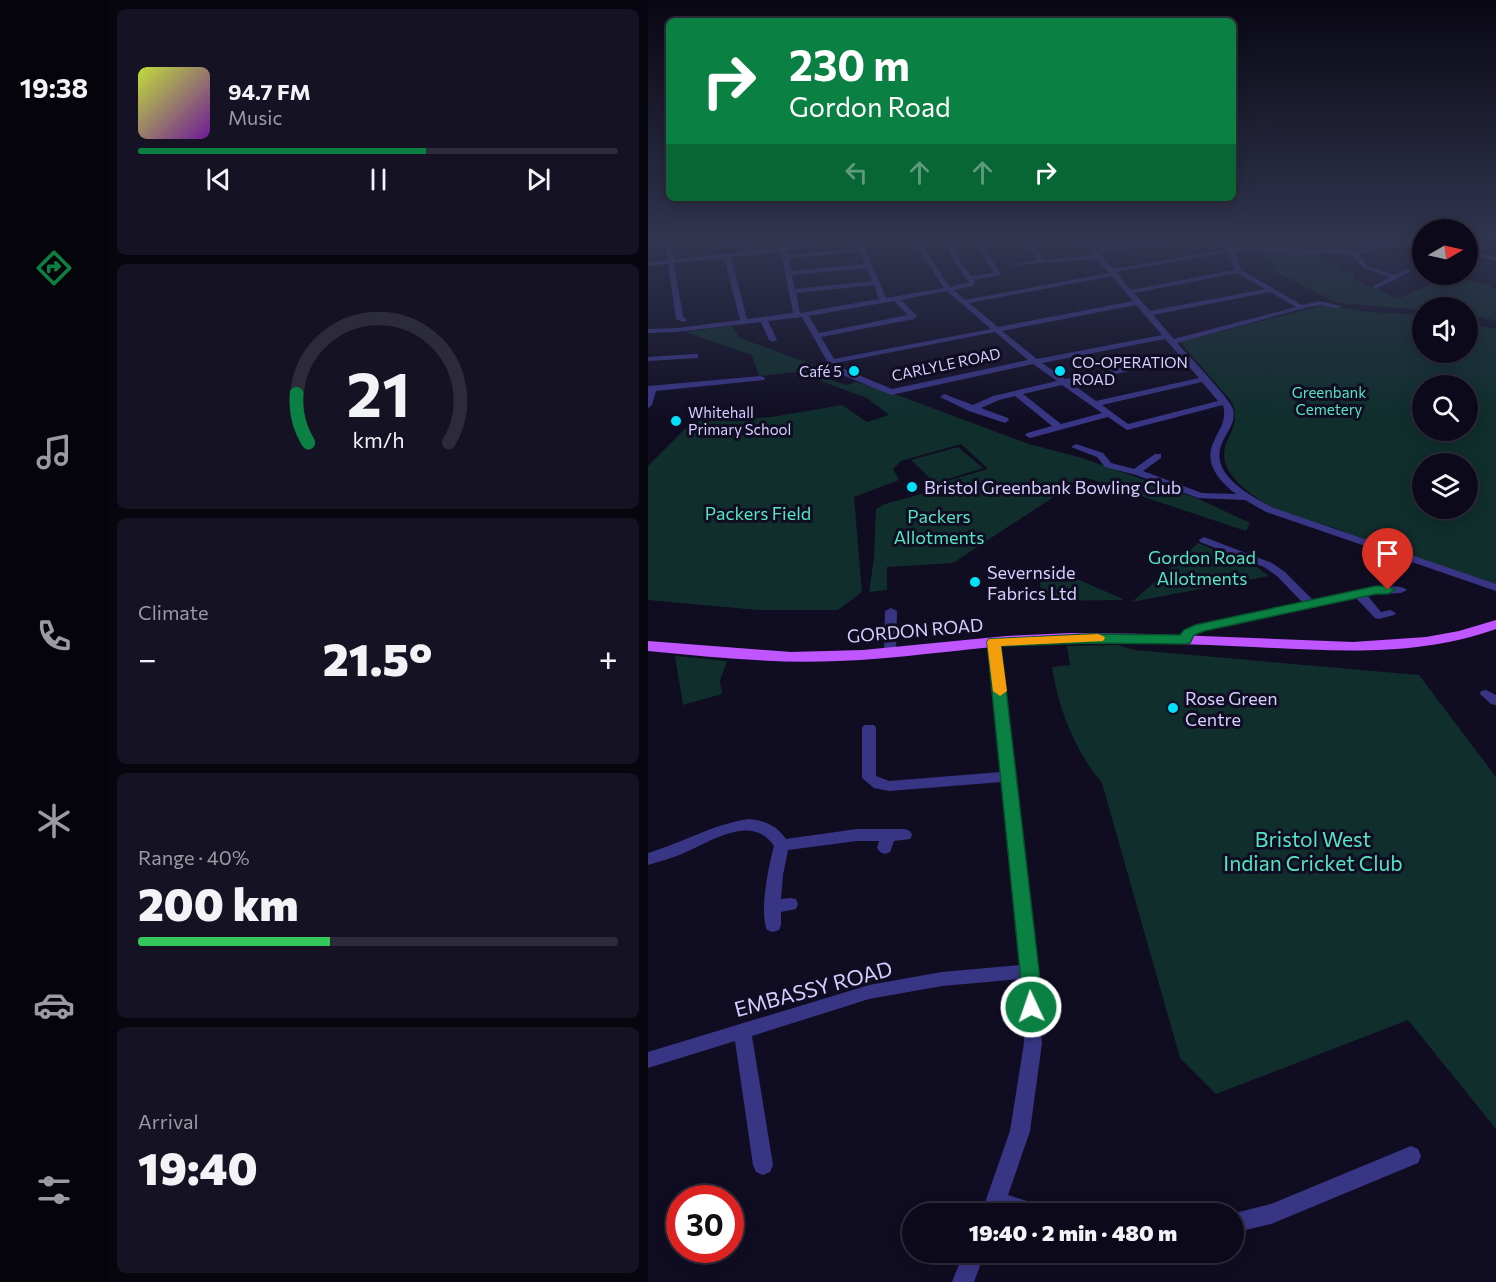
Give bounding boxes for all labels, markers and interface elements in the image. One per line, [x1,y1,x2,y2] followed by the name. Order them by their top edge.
[789,38,910,90] text: 230 m
[690,42,768,120] icon: right
[20,71,88,104] text: 19:38
[228,78,311,105] text: 94.7 FM
[789,90,951,123] text: Gordon Road
[228,105,282,129] text: Music
[840,156,873,189] icon: left
[903,156,936,189] icon: ahead
[966,156,999,189] icon: ahead
[1029,156,1062,189] icon: right
[202,163,235,196] icon: previous
[362,163,395,196] icon: pause
[522,163,555,196] icon: next
[1412,219,1478,285] north arrow
[1412,219,1478,519] map controls
[33,247,75,289] icon: directions
[1412,297,1478,363] button: sound
[890,344,1002,384] street label: CARLYLE ROAD
[1072,353,1188,388] place label: CO-OPERATION ROAD
[346,355,410,431] text: 21
[799,362,842,380] place label: Café 5
[847,364,861,378] marker: Café 5
[1053,364,1067,378] marker: CO-OPERATION ROAD
[1412,375,1478,441] button: search
[1292,383,1366,418] park label: Greenbank Cemetery
[688,403,791,438] place label: Whitehall Primary School
[669,414,683,428] marker: Whitehall Primary School
[352,427,404,453] text: km/h
[33,431,75,473] icon: music
[1412,453,1478,519] button: layers
[924,476,1181,498] place label: Bristol Greenbank Bowling Club
[905,480,919,494] marker: Bristol Greenbank Bowling Club
[705,502,811,524] park label: Packers Field
[894,505,984,548] park label: Packers Allotments
[1362,528,1413,590] pin
[1371,537,1404,570] icon: arrive
[1148,546,1256,589] park label: Gordon Road Allotments
[987,561,1077,604] place label: Severnside Fabrics Ltd
[968,575,982,589] marker: Severnside Fabrics Ltd
[138,600,208,624] text: Climate
[846,613,984,647] street label: GORDON ROAD
[33,615,75,657] icon: phone
[323,630,433,685] text: 21.5°
[138,637,157,678] text: −
[599,637,618,678] text: +
[1185,687,1278,730] place label: Rose Green Centre
[1166,701,1180,715] marker: Rose Green Centre
[33,800,75,842] icon: climate
[1223,826,1403,875] park label: Bristol West Indian Cricket Club
[138,845,250,869] text: Range · 40%
[138,875,299,930] text: 200 km
[731,955,895,1021] street label: EMBASSY ROAD
[999,975,1063,1039] position arrow
[33,984,75,1026] icon: car
[138,1109,199,1133] text: Arrival
[138,1139,258,1194] text: 19:40
[33,1169,75,1211] icon: filters
[666,1185,744,1263] speed limit sign: 30
[969,1219,1177,1246] text: 19:40 · 2 min · 480 m

